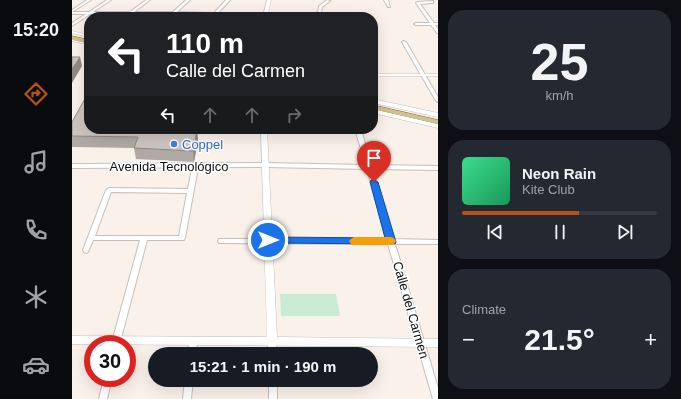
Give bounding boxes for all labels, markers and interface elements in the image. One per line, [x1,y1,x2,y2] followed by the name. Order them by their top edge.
[13,20,59,40] text: 15:20
[100,28,152,80] icon: left
[166,28,244,59] text: 110 m
[531,33,588,91] text: 25
[166,61,305,81] text: Calle del Carmen
[22,80,50,108] icon: directions
[545,88,574,103] text: km/h
[157,104,179,126] icon: left
[199,104,221,126] icon: ahead
[241,104,263,126] icon: ahead
[283,104,305,126] icon: right
[182,137,223,152] place label: Coppel
[169,139,179,149] marker: Coppel
[357,141,391,182] pin
[363,147,385,169] icon: arrive
[22,148,50,176] icon: music
[110,159,228,174] street label: Avenida Tecnológico
[522,165,596,182] text: Neon Rain
[522,182,575,197] text: Kite Club
[22,216,50,244] icon: phone
[247,219,289,261] position arrow
[484,221,506,243] icon: previous
[549,221,571,243] icon: pause
[614,221,636,243] icon: next
[390,260,432,360] street label: Calle del Carmen
[22,283,50,311] icon: climate
[462,302,506,317] text: Climate
[524,323,595,356] text: 21.5°
[462,327,475,352] text: −
[644,327,657,352] text: +
[84,335,136,387] speed limit sign: 30
[22,351,50,379] icon: car
[190,358,336,375] text: 15:21 · 1 min · 190 m

